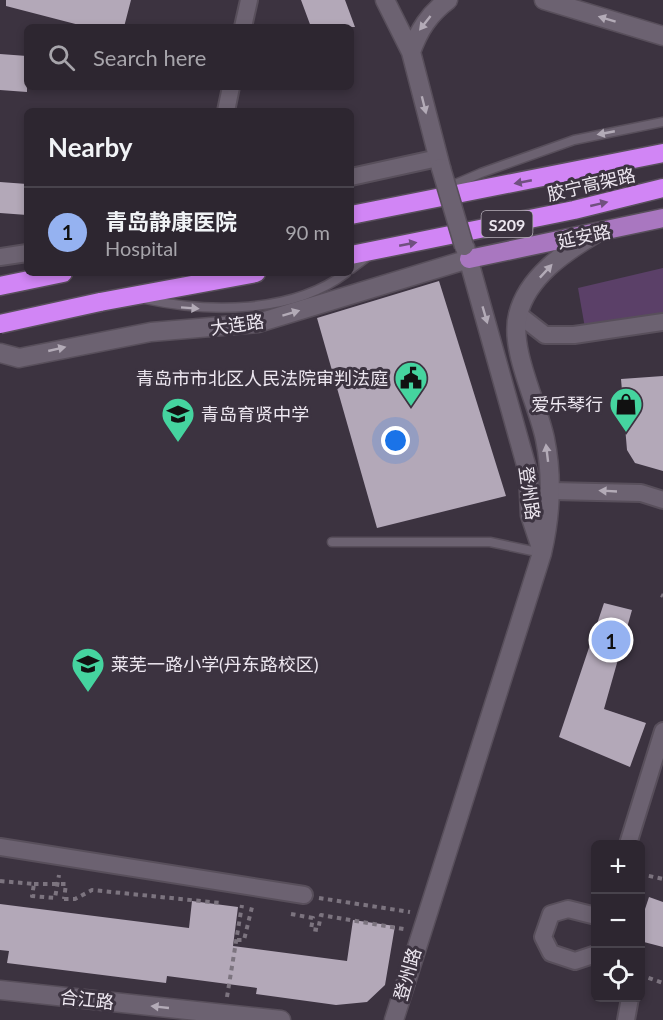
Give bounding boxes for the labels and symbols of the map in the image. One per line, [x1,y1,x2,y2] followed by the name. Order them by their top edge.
[598,14,616,23] one-way arrow
[419,15,431,31] one-way arrow
[420,96,430,114] one-way arrow
[596,129,615,138] one-way arrow
[545,163,637,205] street label: 胶宁高架路
[514,178,533,187] one-way arrow
[590,198,608,208] one-way arrow
[482,211,532,237] road number: S209
[555,220,613,252] street label: 延安路
[399,239,418,248] one-way arrow
[539,263,553,278] one-way arrow
[181,303,200,312] one-way arrow
[481,306,490,324] one-way arrow
[282,308,300,317] one-way arrow
[209,309,265,339] street label: 大连路
[48,343,66,353] one-way arrow
[393,360,429,407] public building icon: 青岛市市北区人民法院审判法庭
[136,367,388,389] place label: 青岛市市北区人民法院审判法庭
[608,386,644,433] shop icon: 爱乐琴行
[531,393,603,415] place label: 爱乐琴行
[160,396,196,443] school or university icon: 青岛育贤中学
[201,403,309,425] place label: 青岛育贤中学
[381,426,410,455] your location
[542,444,552,463] one-way arrow
[515,465,545,521] street label: 登州路
[598,486,617,495] one-way arrow
[592,618,630,662] pin: 1
[70,646,106,693] school or university icon: 莱芜一路小学(丹东路校区)
[111,653,319,675] place label: 莱芜一路小学(丹东路校区)
[389,945,425,1003] street label: 登州路
[59,985,115,1013] street label: 合江路
[150,1002,169,1012] one-way arrow

